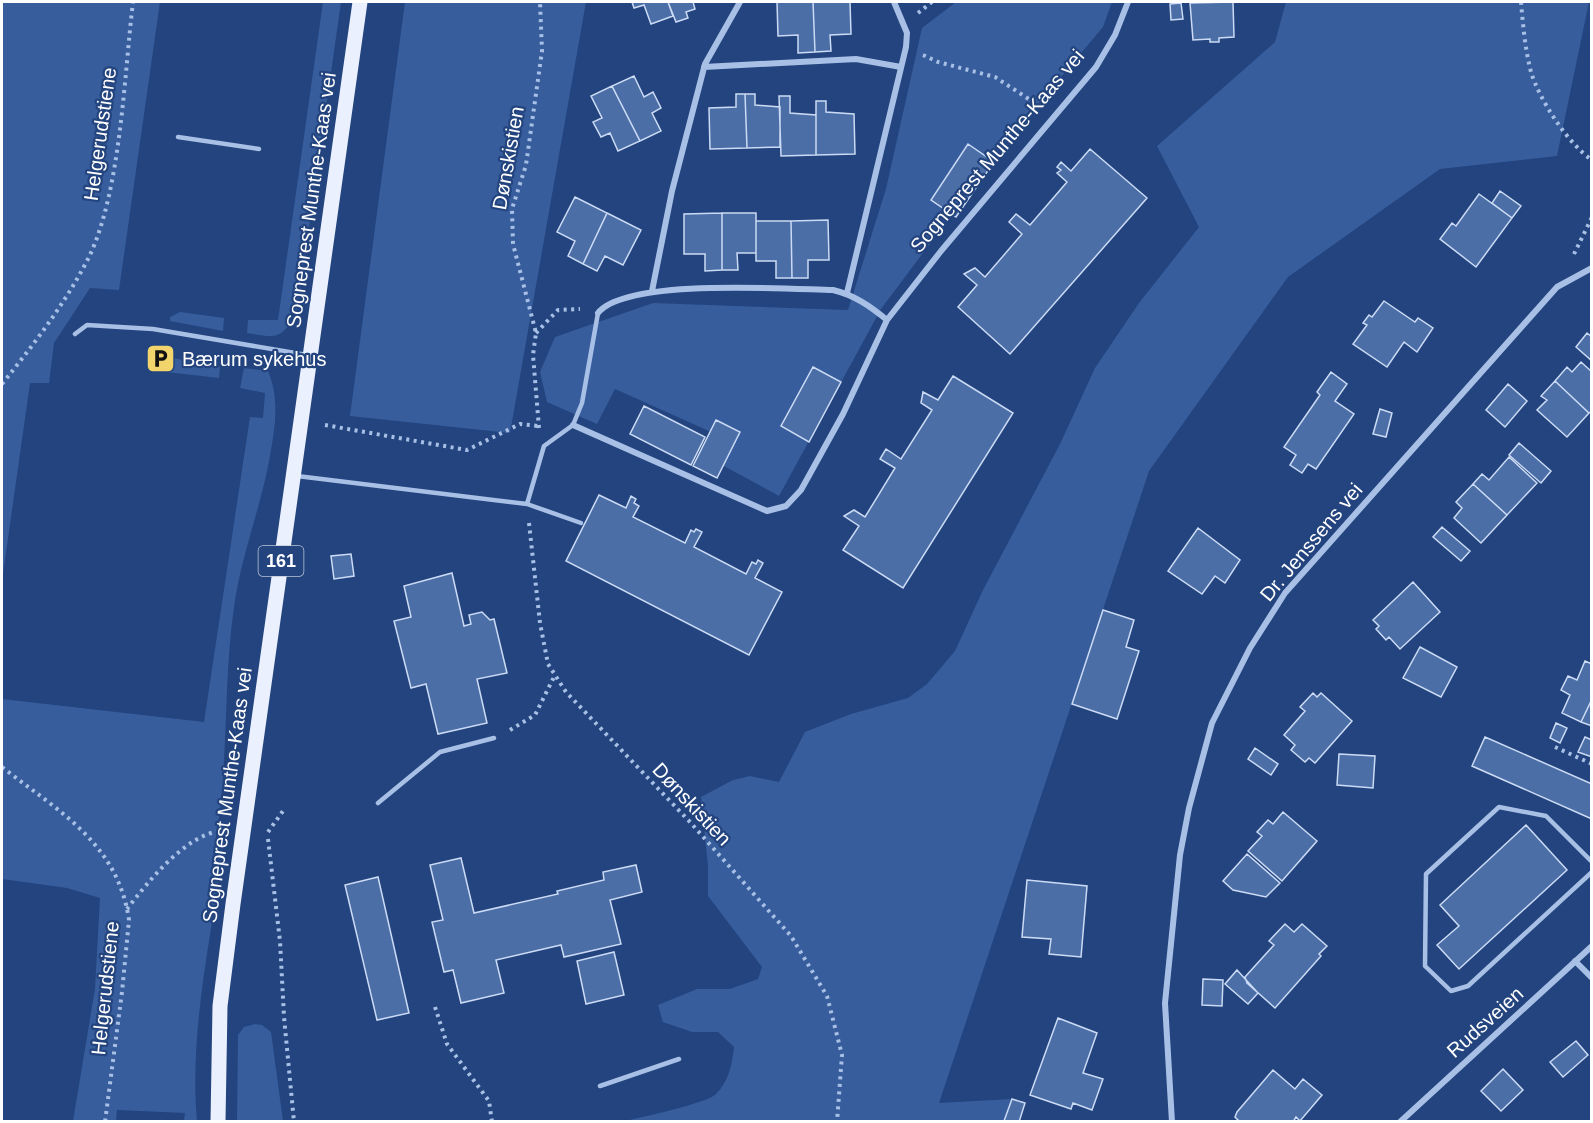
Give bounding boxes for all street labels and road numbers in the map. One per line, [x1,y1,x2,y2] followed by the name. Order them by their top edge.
[906,45,1088,257] street label: Sogneprest Munthe-Kaas vei
[80,66,120,202] street label: Helgerudstiene
[282,71,340,329] street label: Sogneprest Munthe-Kaas vei
[488,105,528,211] street label: Dønskistien
[1255,479,1367,605] street label: Dr. Jenssens vei
[258,546,304,576] road number: 161
[198,666,256,924] street label: Sogneprest Munthe-Kaas vei
[648,758,736,850] street label: Dønskistien
[87,920,123,1056] street label: Helgerudstiene
[1443,982,1527,1062] street label: Rudsveien

